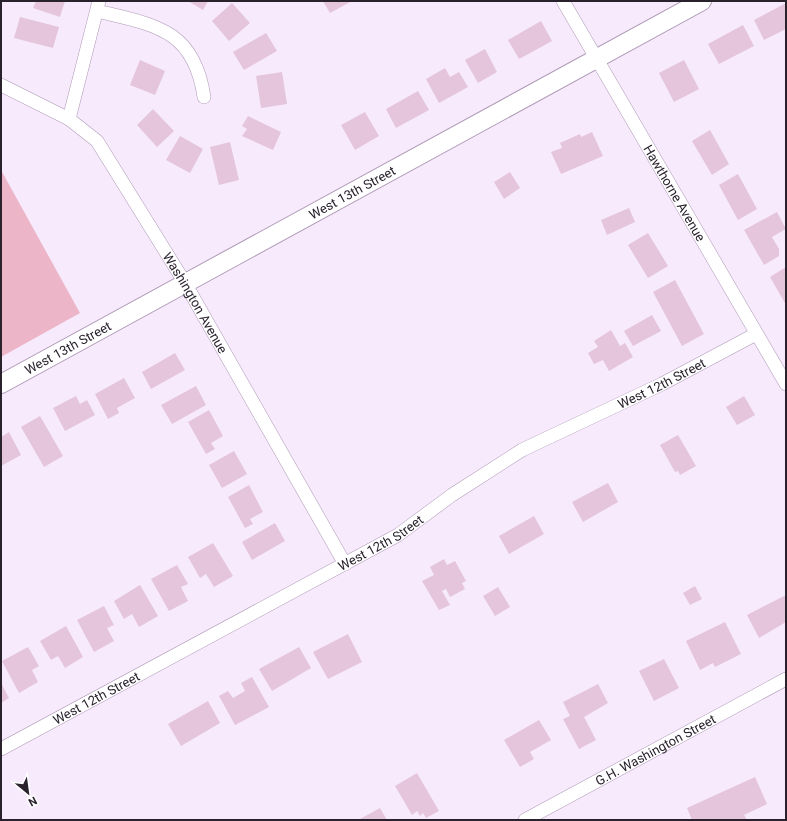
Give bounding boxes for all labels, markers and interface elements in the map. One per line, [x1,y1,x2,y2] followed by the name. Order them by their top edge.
[641,142,709,244] street label: Hawthorne Avenue
[306,163,398,222] street label: West 13th Street
[160,249,231,356] street label: Washington Avenue
[22,318,113,377] street label: West 13th Street
[615,355,708,411] street label: West 12th Street
[335,512,426,573] street label: West 12th Street
[50,668,142,727] street label: West 12th Street
[592,711,718,788] street label: G.H. Washington Street
[8,773,48,813] north arrow
[26,794,39,809] text: N

